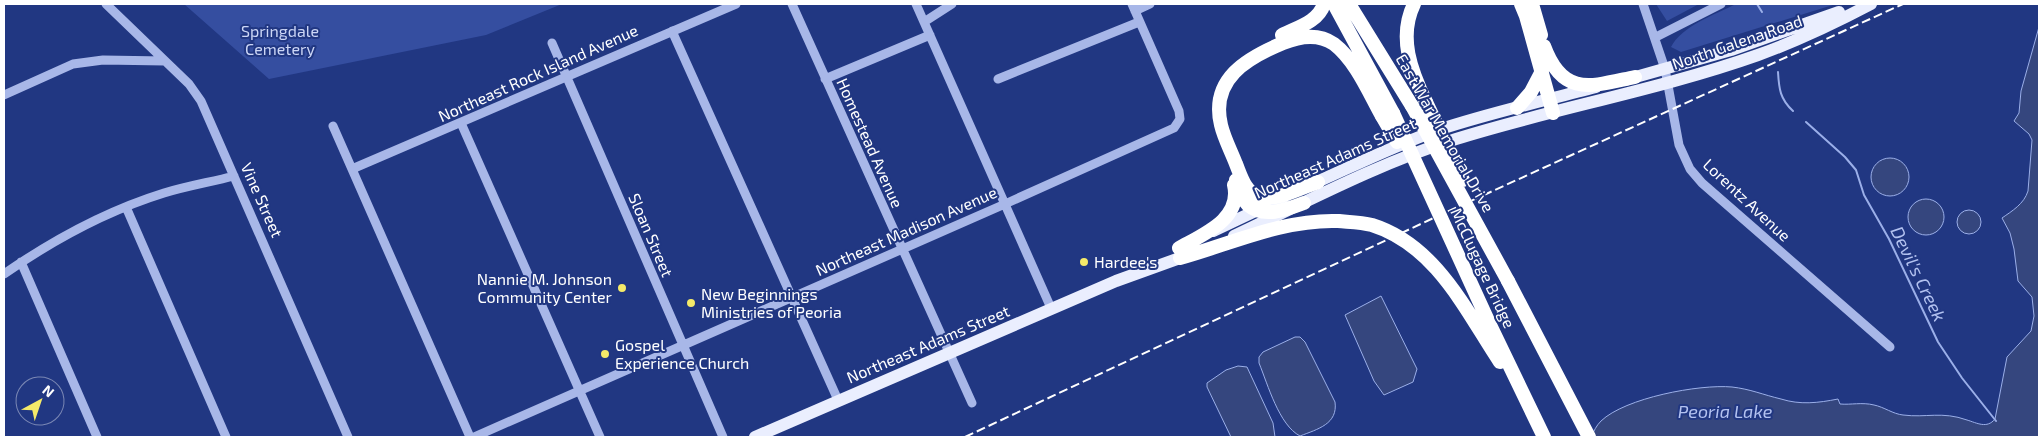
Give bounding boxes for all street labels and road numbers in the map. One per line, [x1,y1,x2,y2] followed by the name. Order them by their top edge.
[1669,10,1804,73] street label: North Galena Road
[435,20,641,125] street label: Northeast Rock Island Avenue
[1392,50,1499,215] street label: East War Memorial Drive
[833,75,908,211] street label: Homestead Avenue
[1251,113,1419,202] street label: Northeast Adams Street
[1700,154,1795,245] street label: Lorentz Avenue
[238,160,287,240] street label: Vine Street
[812,182,999,279] street label: Northeast Madison Avenue
[625,190,678,279] street label: Sloan Street
[1447,205,1520,331] street label: McClugage Bridge
[844,301,1012,386] street label: Northeast Adams Street

